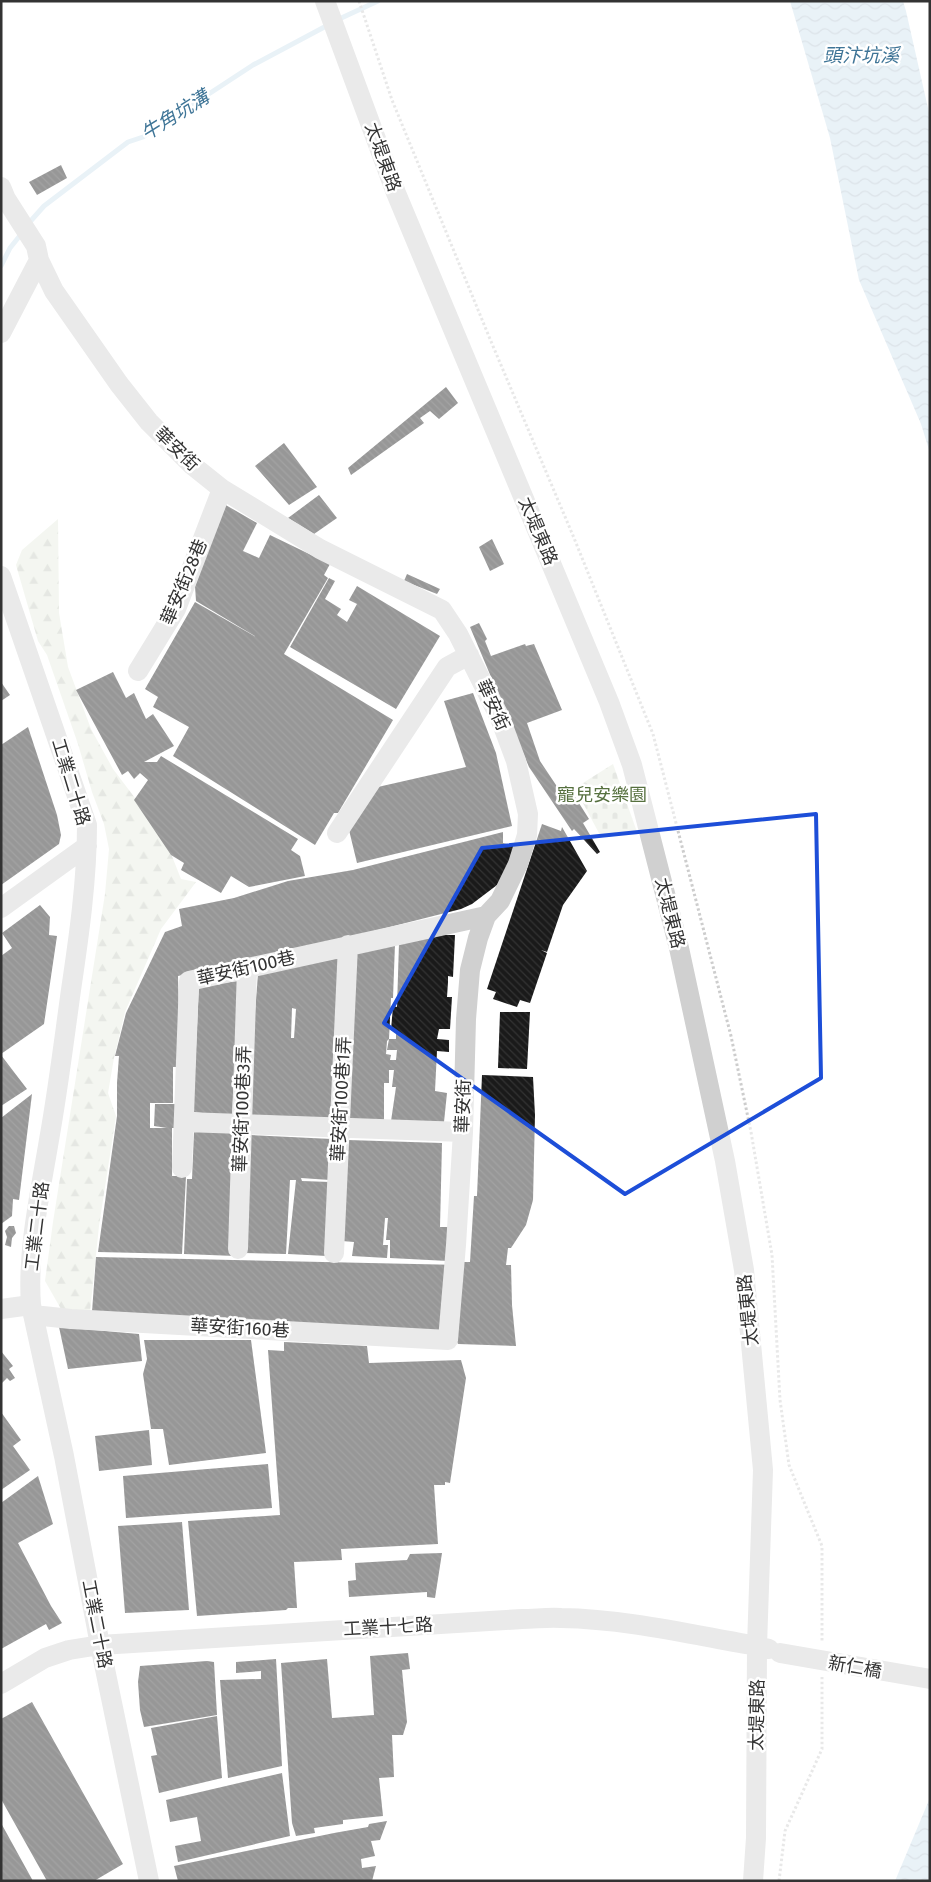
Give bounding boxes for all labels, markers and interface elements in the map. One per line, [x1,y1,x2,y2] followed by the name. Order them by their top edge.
[823,44,902,67] water label: 頭汴坑溪
[137,84,216,145] water label: 牛角坑溝
[360,119,406,195] street label: 太堤東路
[150,422,204,476] street label: 華安街
[514,494,562,568] street label: 太堤東路
[156,536,212,628] street label: 華安街28巷
[472,676,514,734] street label: 華安街
[47,736,95,828] street label: 工業二十路
[557,784,647,806] park label: 寵兒安樂園
[651,875,689,951] street label: 太堤東路
[195,946,297,990] street label: 華安街100巷
[327,1036,355,1162] street label: 華安街100巷1弄
[229,1045,255,1173] street label: 華安街100巷3弄
[451,1079,475,1133] street label: 華安街
[21,1180,53,1272] street label: 工業二十路
[733,1273,763,1347] street label: 太堤東路
[190,1314,290,1342] street label: 華安街160巷
[78,1578,116,1670] street label: 工業二十路
[342,1614,434,1640] street label: 工業十七路
[827,1651,883,1683] street label: 新仁橋
[745,1679,769,1751] street label: 太堤東路

